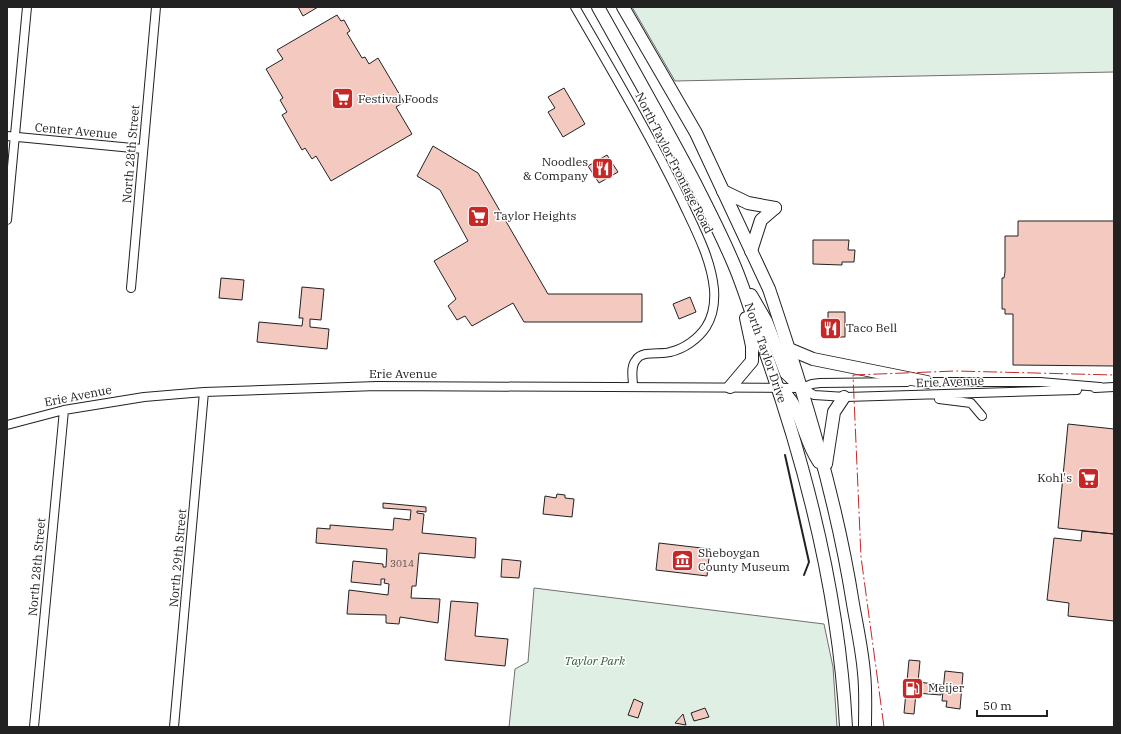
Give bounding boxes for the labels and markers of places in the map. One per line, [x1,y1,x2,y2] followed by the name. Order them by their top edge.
[329,86,355,112] supermarket icon: Festival Foods
[358,91,439,106] place label: Festival Foods
[523,154,589,183] place label: Noodles & Company
[590,156,616,182] restaurant icon: Noodles & Company
[465,203,491,229] supermarket icon: Taylor Heights
[494,208,577,223] place label: Taylor Heights
[818,315,844,341] restaurant icon: Taco Bell
[846,320,898,335] place label: Taco Bell
[1075,465,1101,491] supermarket icon: Kohl's
[1037,470,1072,485] place label: Kohl's
[698,545,791,574] place label: Sheboygan County Museum
[669,547,695,573] museum icon: Sheboygan County Museum
[899,675,925,701] fuel station icon: Meijer
[928,680,965,695] place label: Meijer

